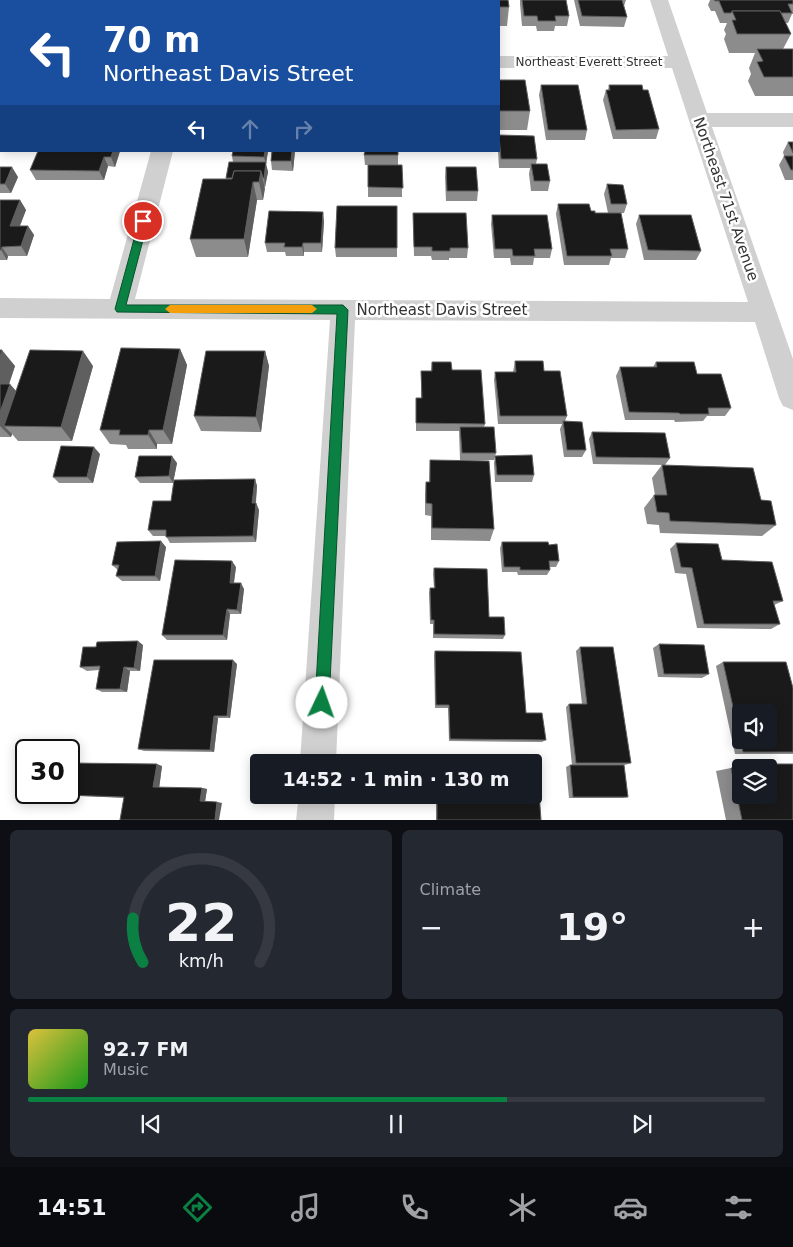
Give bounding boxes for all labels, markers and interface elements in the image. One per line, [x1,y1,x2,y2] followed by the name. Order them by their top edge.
[20,20,85,85] icon: left
[103,20,200,60] text: 70 m
[516,55,663,69] street label: Northeast Everett Street
[103,61,354,86] text: Northeast Davis Street
[183,115,211,143] icon: left
[236,115,264,143] icon: ahead
[289,115,317,143] icon: right
[689,115,763,283] street label: Northeast 71st Avenue
[122,200,164,242] pin
[129,207,157,235] icon: arrive
[357,301,528,319] street label: Northeast Davis Street
[295,676,347,728] position arrow
[732,704,777,804] map controls
[732,704,777,749] button: sound
[15,739,80,804] speed limit sign: 30
[732,759,777,804] button: layers
[282,768,510,790] text: 14:52 · 1 min · 130 m
[420,880,481,899] text: Climate
[165,893,237,953] text: 22
[556,905,628,949] text: 19°
[420,911,443,944] text: −
[742,911,765,944] text: +
[178,950,223,971] text: km/h
[103,1038,188,1060] text: 92.7 FM
[103,1060,149,1079] text: Music
[137,1110,165,1138] icon: previous
[382,1110,410,1138] icon: pause
[628,1110,656,1138] icon: next
[180,1190,215,1225] icon: directions
[288,1190,323,1225] icon: music
[397,1190,432,1225] icon: phone
[505,1190,540,1225] icon: climate
[613,1190,648,1225] icon: car
[721,1190,756,1225] icon: filters
[37,1195,107,1220] text: 14:51

